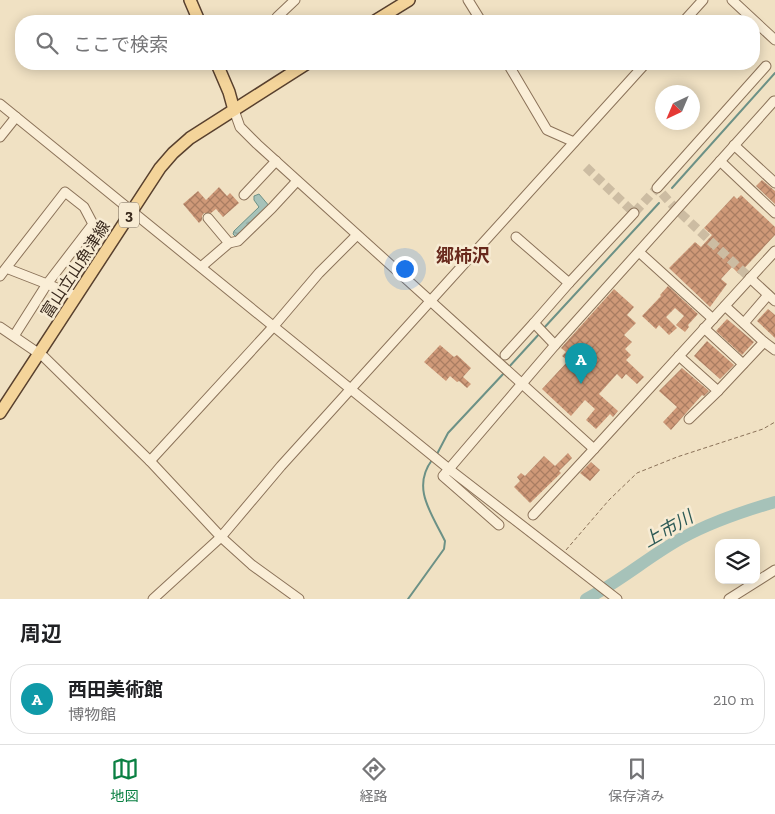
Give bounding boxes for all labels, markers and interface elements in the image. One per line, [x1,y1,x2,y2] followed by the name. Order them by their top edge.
[15,15,760,70] search box
[33,29,61,57] icon: search
[73,33,168,56] text: ここで検索
[655,85,700,130] north arrow
[119,202,139,228] road number: 3
[37,217,114,321] street label: 富山立山魚津線
[436,245,490,267] district label: 郷柿沢
[392,256,418,282] your location
[565,343,597,384] pin: A
[639,505,699,552] water label: 上市川
[715,539,760,584] map controls
[715,539,760,584] button: layers
[20,621,62,646] text: 周辺
[68,678,163,701] text: 西田美術館
[32,690,43,709] text: A
[713,690,754,709] text: 210 m
[68,705,116,724] text: 博物館
[111,755,139,805] tab: 地図
[360,755,388,805] tab: 経路
[609,755,665,805] tab: 保存済み

